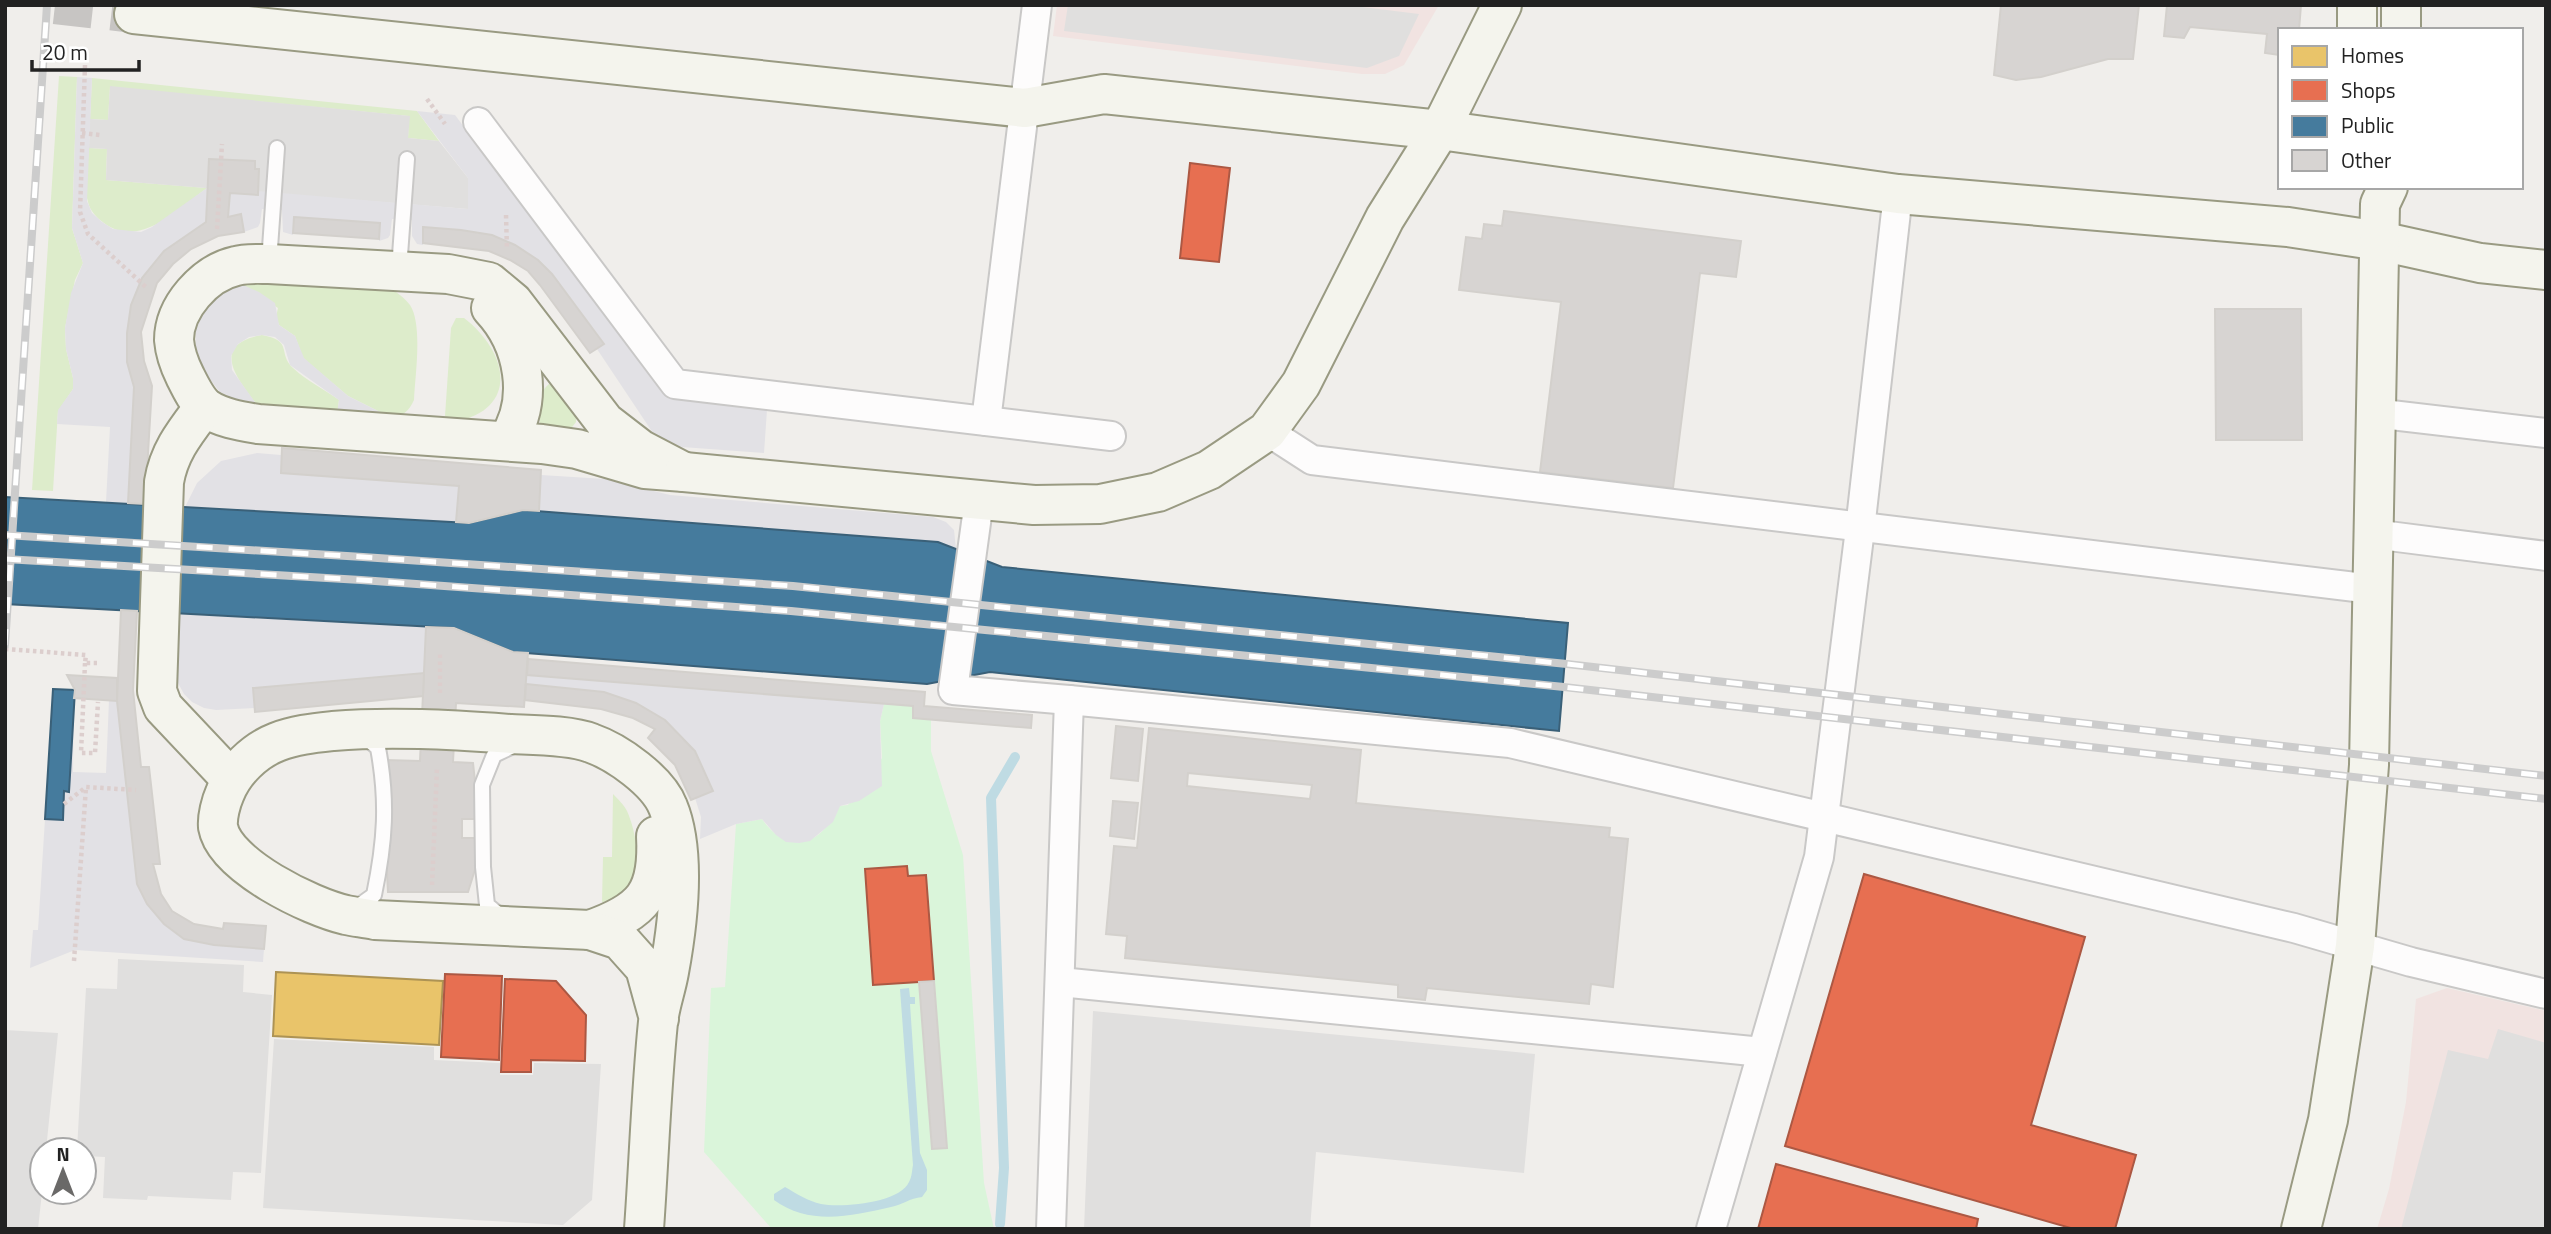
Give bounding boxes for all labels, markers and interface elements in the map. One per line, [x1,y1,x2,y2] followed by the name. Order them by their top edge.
[32,28,138,72] scale bar
[2278,28,2523,189] legend
[42,36,88,68] text: 20 m
[2341,39,2404,71] text: Homes
[2341,74,2396,106] text: Shops
[2341,109,2394,141] text: Public
[2341,144,2391,176] text: Other
[28,1136,98,1206] north arrow
[56,1139,70,1168] text: N

